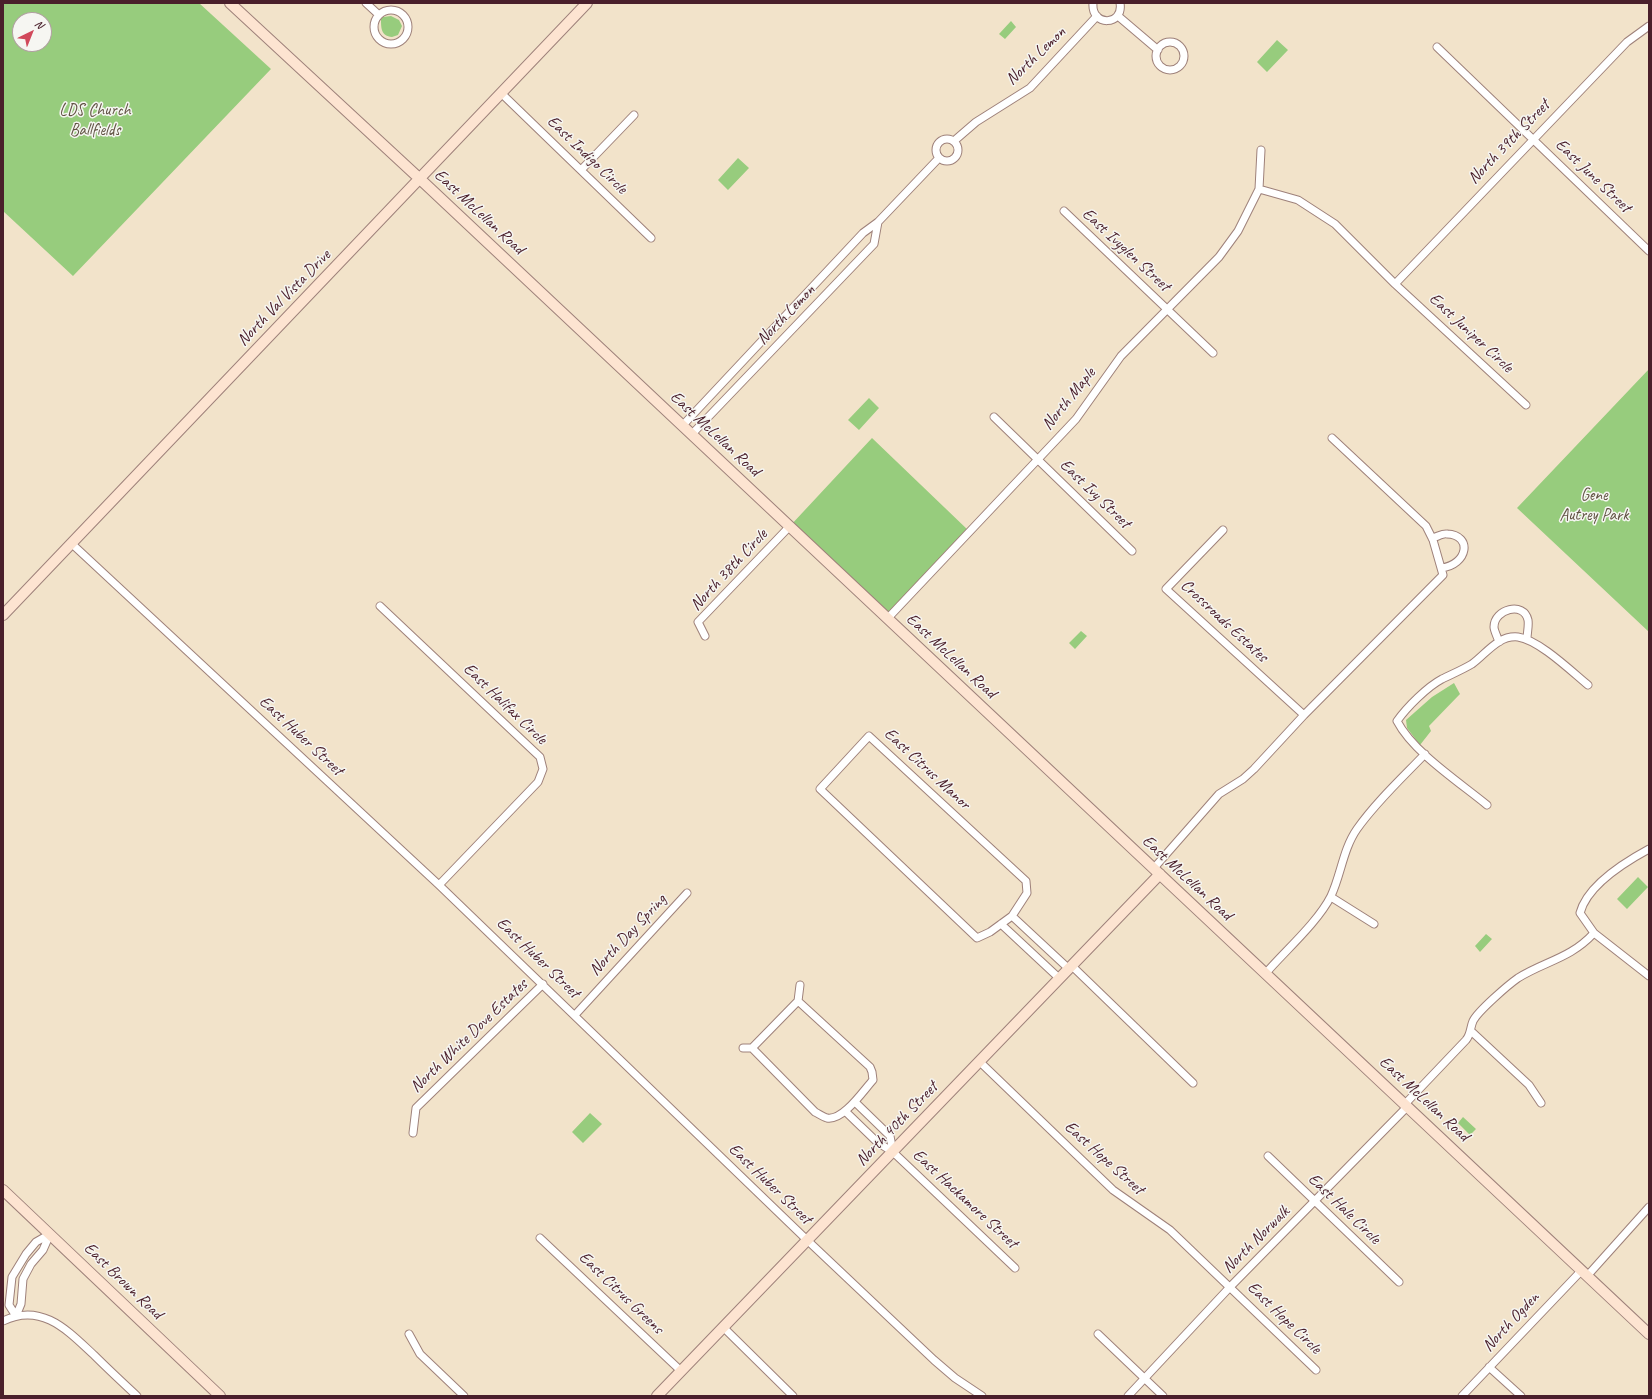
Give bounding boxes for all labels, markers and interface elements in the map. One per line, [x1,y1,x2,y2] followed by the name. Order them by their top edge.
[12,12,52,52] north arrow
[32,17,47,31] text: N
[1002,22,1070,90] street label: North Lemon
[1464,96,1554,188] street label: North 39th Street
[59,101,131,141] park label: LDS Church Ballfields
[543,112,631,198] street label: East Indigo Circle
[1551,135,1635,217] street label: East June Street
[430,165,528,259] street label: East McLellan Road
[1078,204,1174,296] street label: East Ivyglen Street
[233,246,335,350] street label: North Val Vista Drive
[752,281,820,349] street label: North Lemon
[1425,289,1517,377] street label: East Juniper Circle
[1038,364,1100,434] street label: North Maple
[666,387,764,481] street label: East McLellan Road
[1055,455,1135,533] street label: East Ivy Street
[1560,486,1628,526] park label: Gene Autrey Park
[686,525,772,615] street label: North 38th Circle
[1176,575,1272,667] street label: Crossroads Estates
[902,609,1000,703] street label: East McLellan Road
[459,659,551,749] street label: East Halifax Circle
[255,692,347,780] street label: East Huber Street
[880,724,974,814] street label: East Citrus Manor
[1138,831,1236,925] street label: East McLellan Road
[585,890,671,980] street label: North Day Spring
[492,913,584,1003] street label: East Huber Street
[406,975,532,1097] street label: North White Dove Estates
[1375,1052,1473,1146] street label: East McLellan Road
[852,1078,942,1170] street label: North 40th Street
[1060,1117,1148,1199] street label: East Hope Street
[724,1139,816,1229] street label: East Huber Street
[908,1145,1022,1253] street label: East Hackamore Street
[1303,1169,1385,1249] street label: East Hale Circle
[1218,1202,1294,1278] street label: North Norwalk
[79,1238,167,1324] street label: East Brown Road
[574,1247,668,1339] street label: East Citrus Greens
[1243,1278,1325,1358] street label: East Hope Circle
[1478,1288,1544,1356] street label: North Ogden

